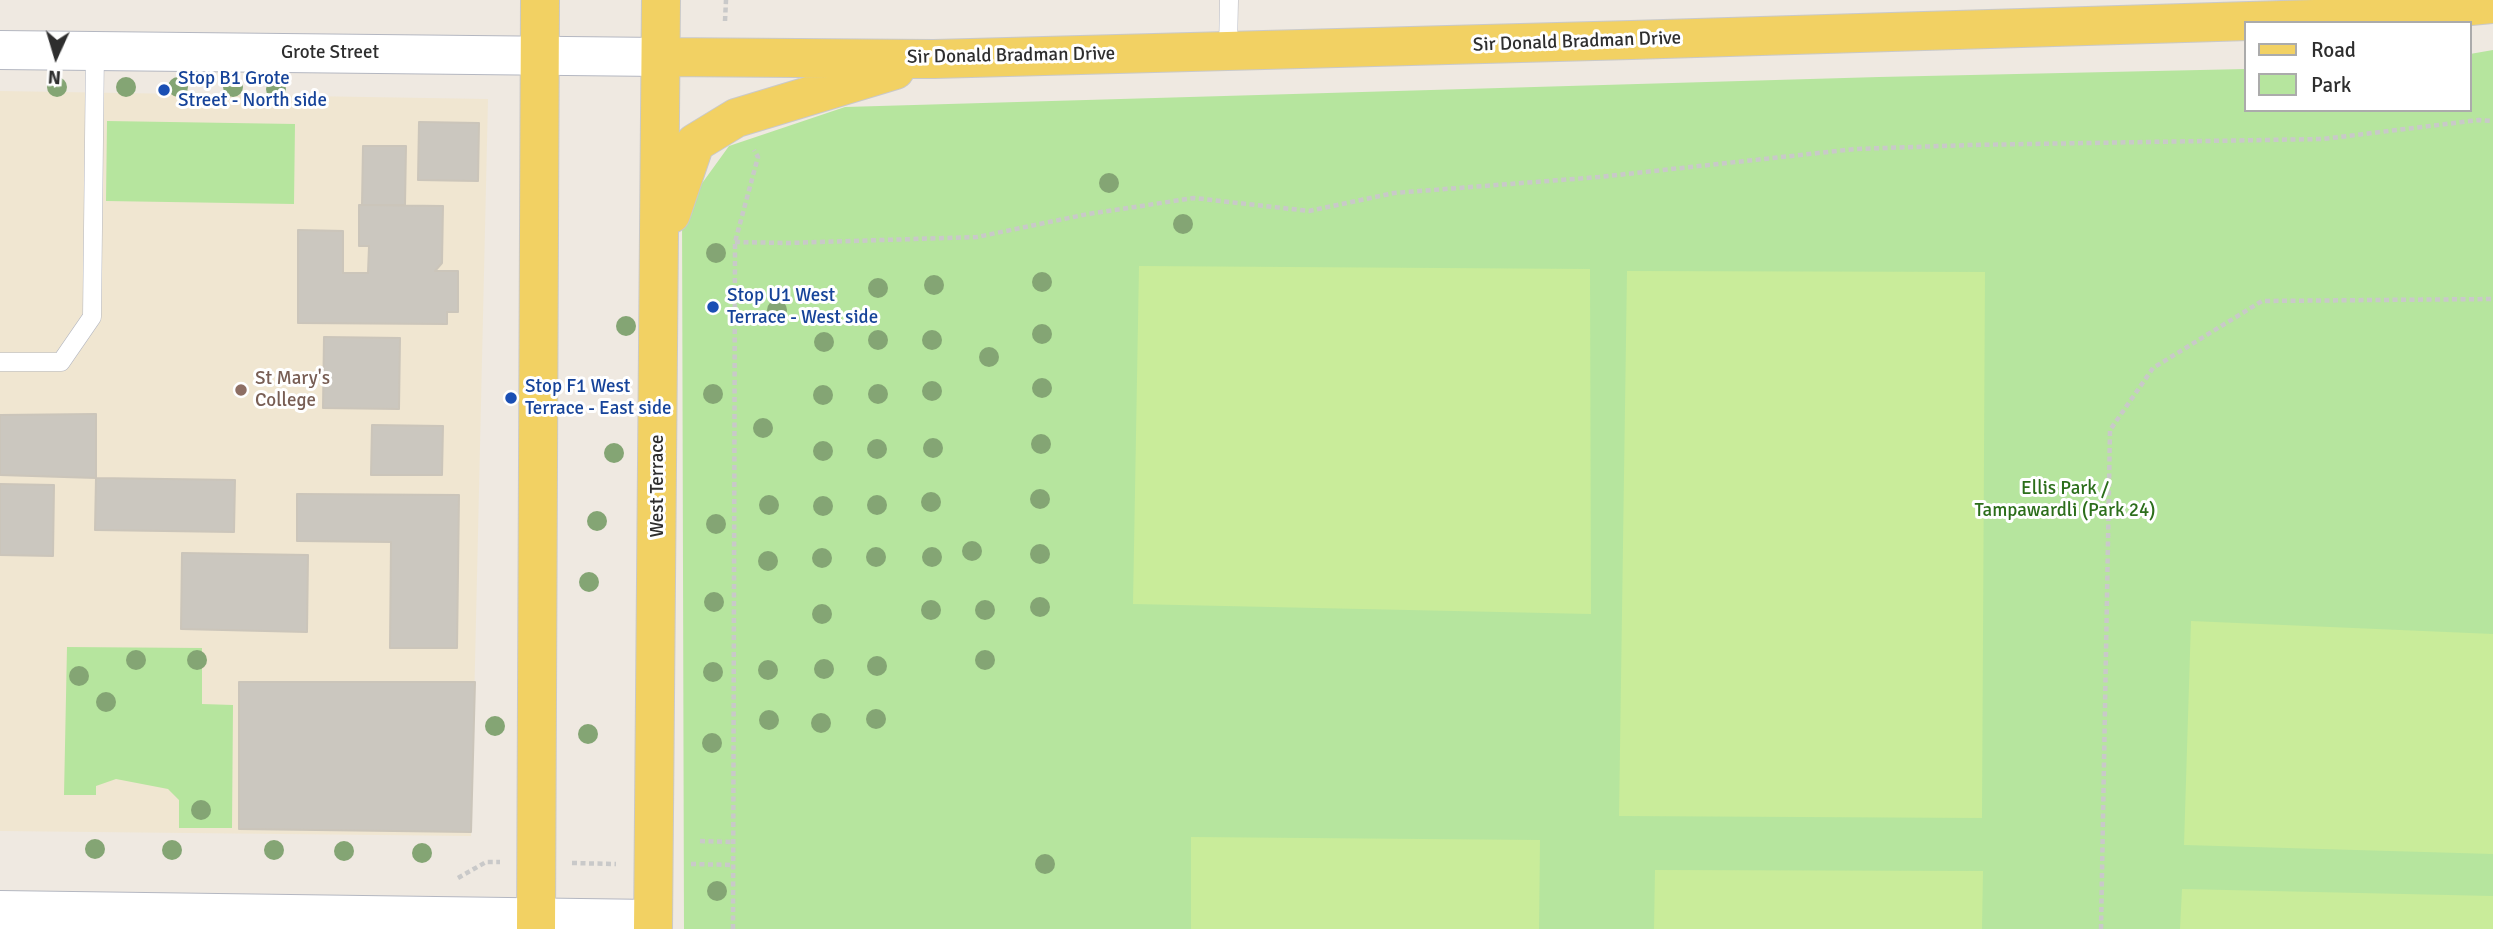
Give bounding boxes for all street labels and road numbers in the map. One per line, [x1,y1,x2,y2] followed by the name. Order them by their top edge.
[1473,27,1681,57] street label: Sir Donald Bradman Drive
[281,42,379,64] street label: Grote Street
[907,43,1115,69] street label: Sir Donald Bradman Drive
[647,434,669,538] street label: West Terrace

